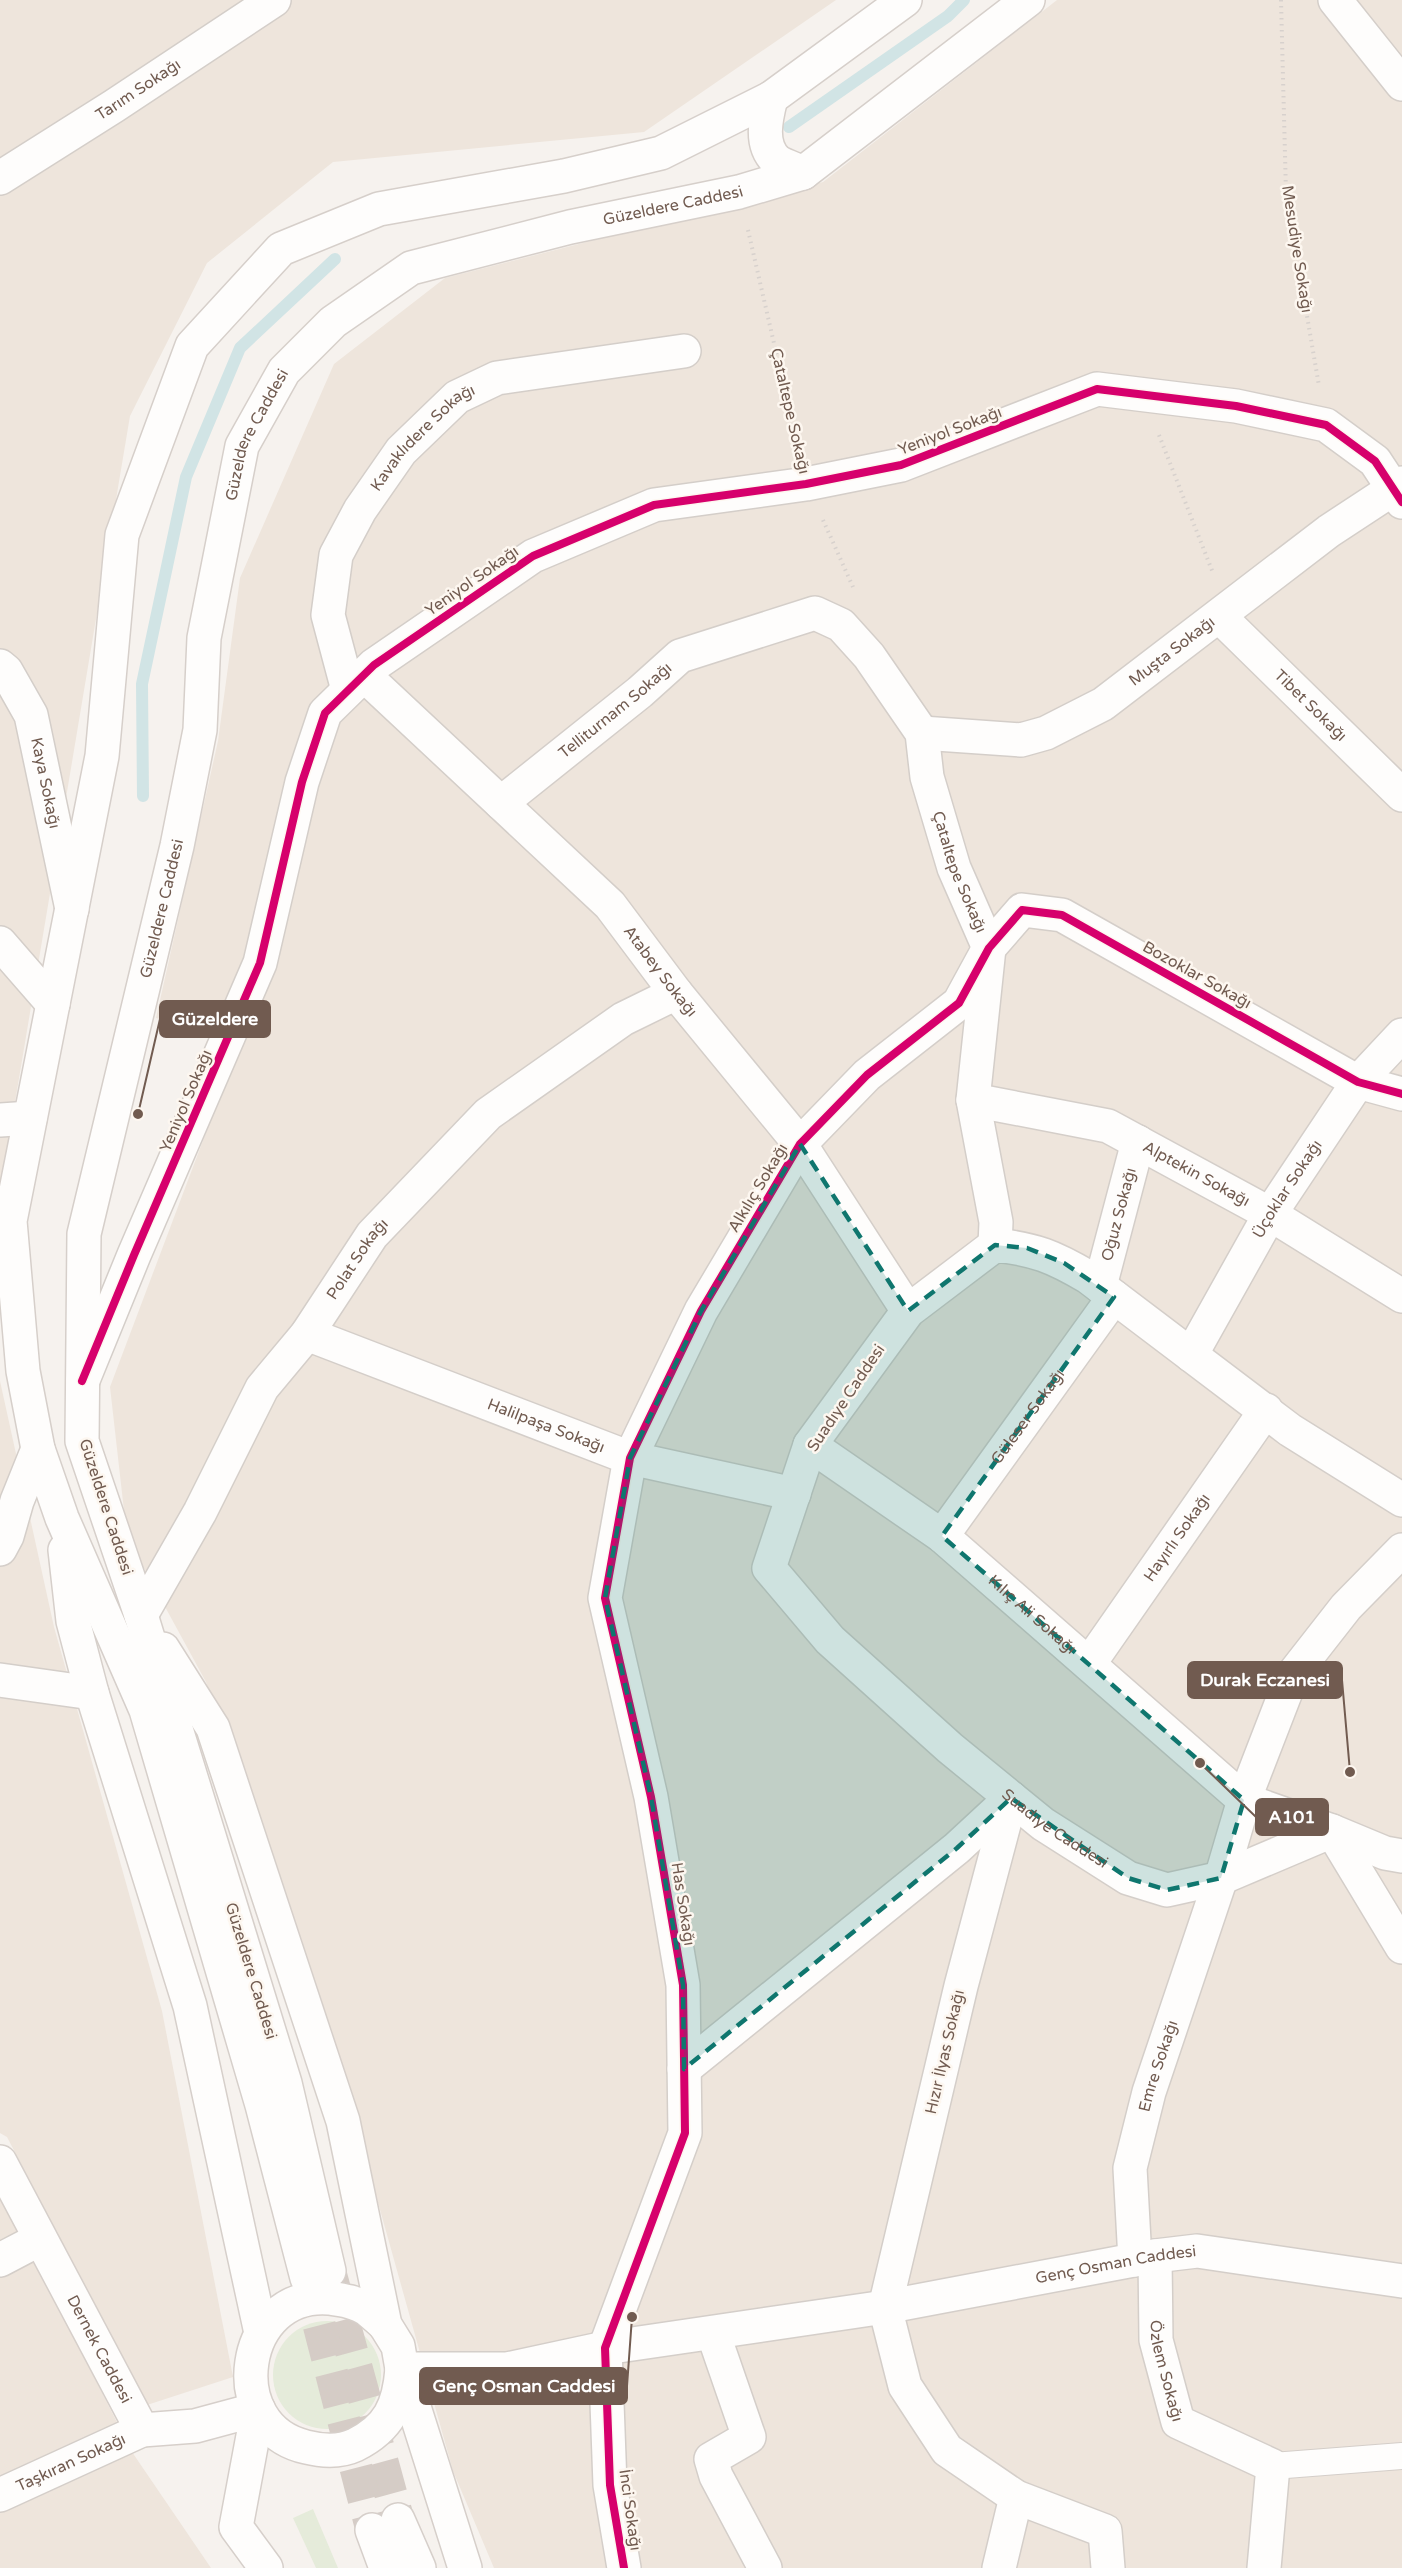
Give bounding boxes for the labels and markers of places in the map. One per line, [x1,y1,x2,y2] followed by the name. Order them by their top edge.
[160,1001,270,1037] callout: Güzeldere
[1188,1662,1342,1698] callout: Durak Eczanesi
[1256,1799,1328,1835] callout: A101
[420,2368,627,2404] callout: Genç Osman Caddesi

